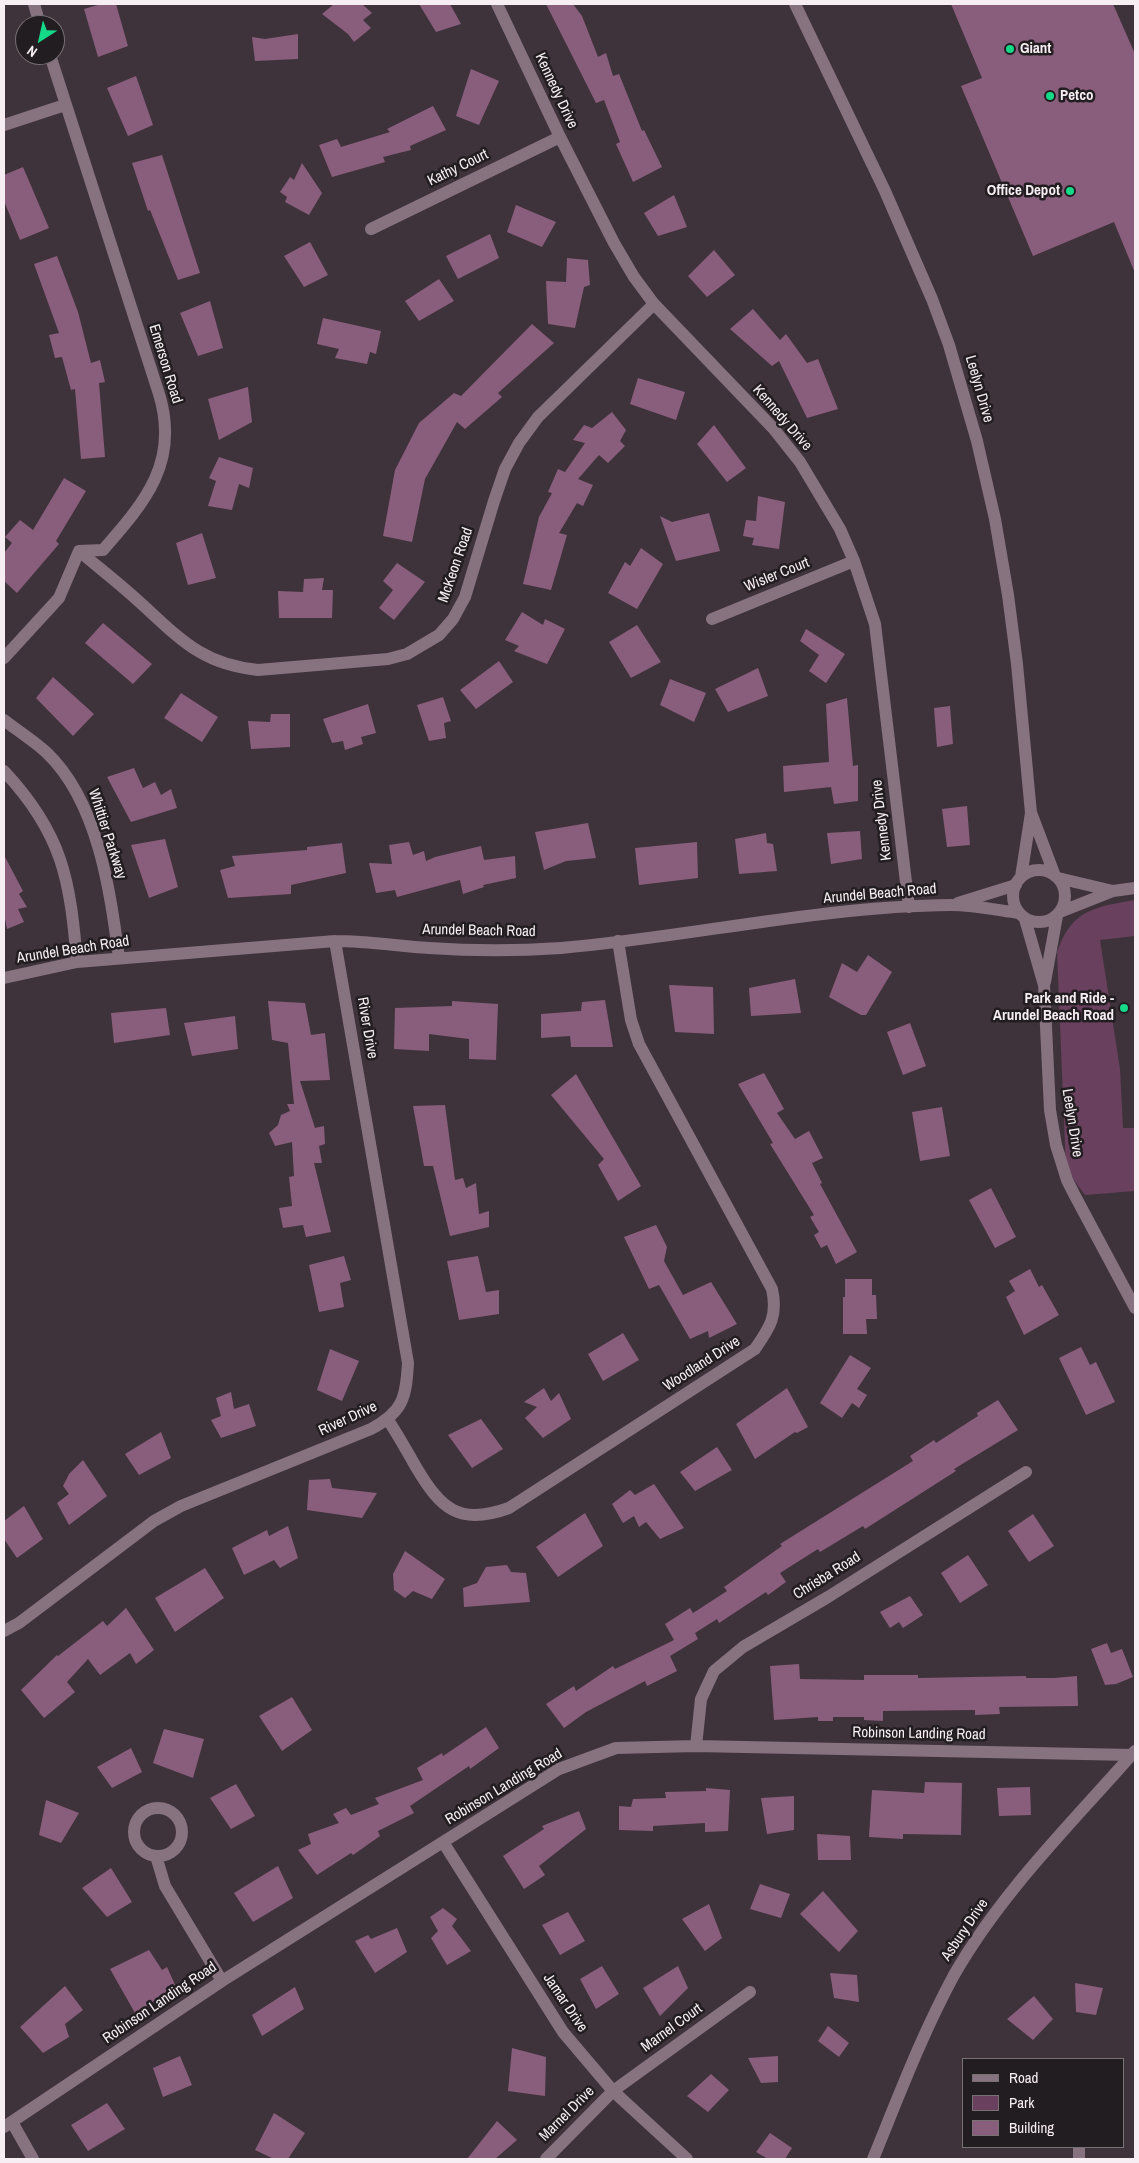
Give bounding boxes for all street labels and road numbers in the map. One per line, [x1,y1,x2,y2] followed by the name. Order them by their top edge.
[531,50,581,132] street label: Kennedy Drive
[425,146,491,190] street label: Kathy Court
[144,322,186,406] street label: Emerson Road
[961,353,997,425] street label: Leelyn Drive
[749,381,815,455] street label: Kennedy Drive
[435,525,477,605] street label: McKeon Road
[742,554,812,596] street label: Wisler Court
[868,779,896,861] street label: Kennedy Drive
[84,787,130,881] street label: Whittier Parkway
[823,880,937,908] street label: Arundel Beach Road
[422,921,536,941] street label: Arundel Beach Road
[16,932,130,968] street label: Arundel Beach Road
[353,996,381,1060] street label: River Drive
[1058,1087,1086,1159] street label: Leelyn Drive
[660,1332,744,1396] street label: Woodland Drive
[316,1398,380,1440] street label: River Drive
[790,1548,864,1604] street label: Chrisba Road
[852,1724,986,1744] street label: Robinson Landing Road
[442,1745,566,1829] street label: Robinson Landing Road
[938,1896,992,1964] street label: Asbury Drive
[100,1958,220,2048] street label: Robinson Landing Road
[539,1970,591,2036] street label: Jamar Drive
[638,2000,706,2056] street label: Marnel Court
[536,2083,598,2145] street label: Marnel Drive

